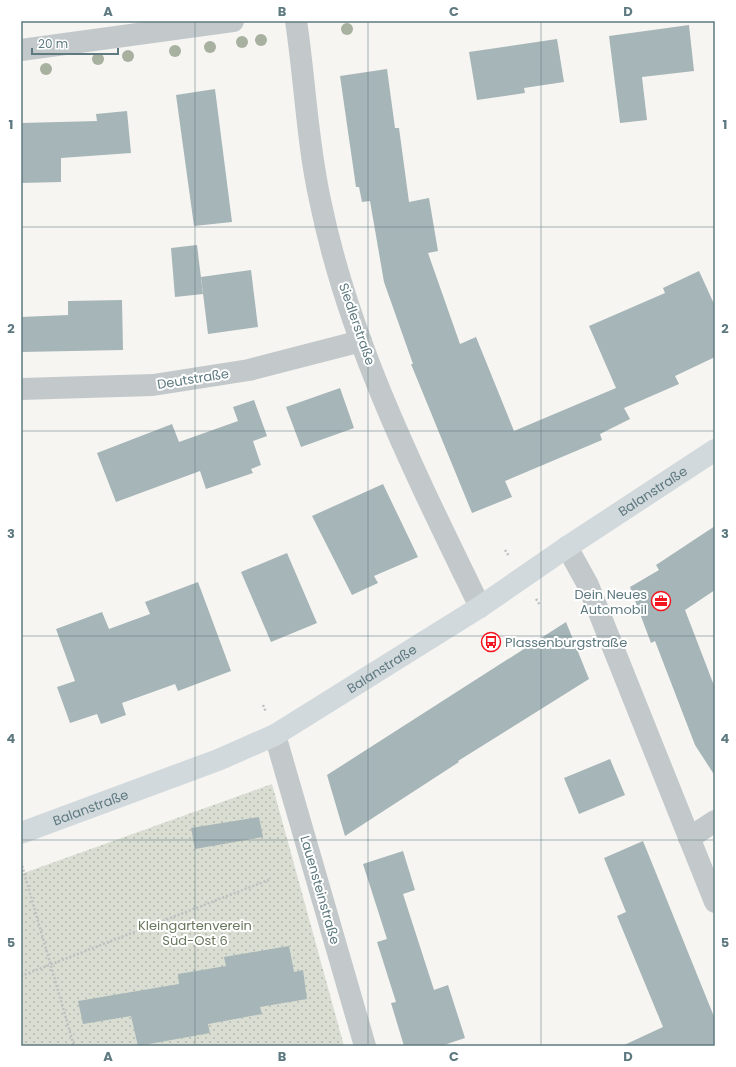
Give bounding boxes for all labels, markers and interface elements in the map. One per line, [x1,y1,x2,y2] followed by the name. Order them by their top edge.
[103,2,113,21] text: A
[278,2,287,21] text: B
[449,2,459,21] text: C
[623,2,633,21] text: D
[32,30,118,56] scale bar
[38,35,68,52] text: 20 m
[9,115,13,134] text: 1
[723,115,727,134] text: 1
[334,280,380,368] street label: Siedlerstraße
[7,319,15,338] text: 2
[721,319,729,338] text: 2
[156,364,230,394] street label: Deutstraße
[614,461,691,521] street label: Balanstraße
[7,524,15,543] text: 3
[721,524,729,543] text: 3
[574,585,647,619] place label: Dein Neues Automobil
[650,590,672,612] office icon: Dein Neues Automobil
[480,631,502,653] bus stop icon: Plassenburgstraße
[505,633,627,652] place label: Plassenburgstraße
[343,639,420,697] street label: Balanstraße
[7,729,16,748] text: 4
[721,729,730,748] text: 4
[50,785,131,830] street label: Balanstraße
[295,833,345,947] street label: Lauensteinstraße
[138,916,252,950] park label: Kleingartenverein Süd-Ost 6
[7,933,15,952] text: 5
[721,933,729,952] text: 5
[103,1047,113,1066] text: A
[278,1047,287,1066] text: B
[449,1047,459,1066] text: C
[623,1047,633,1066] text: D

